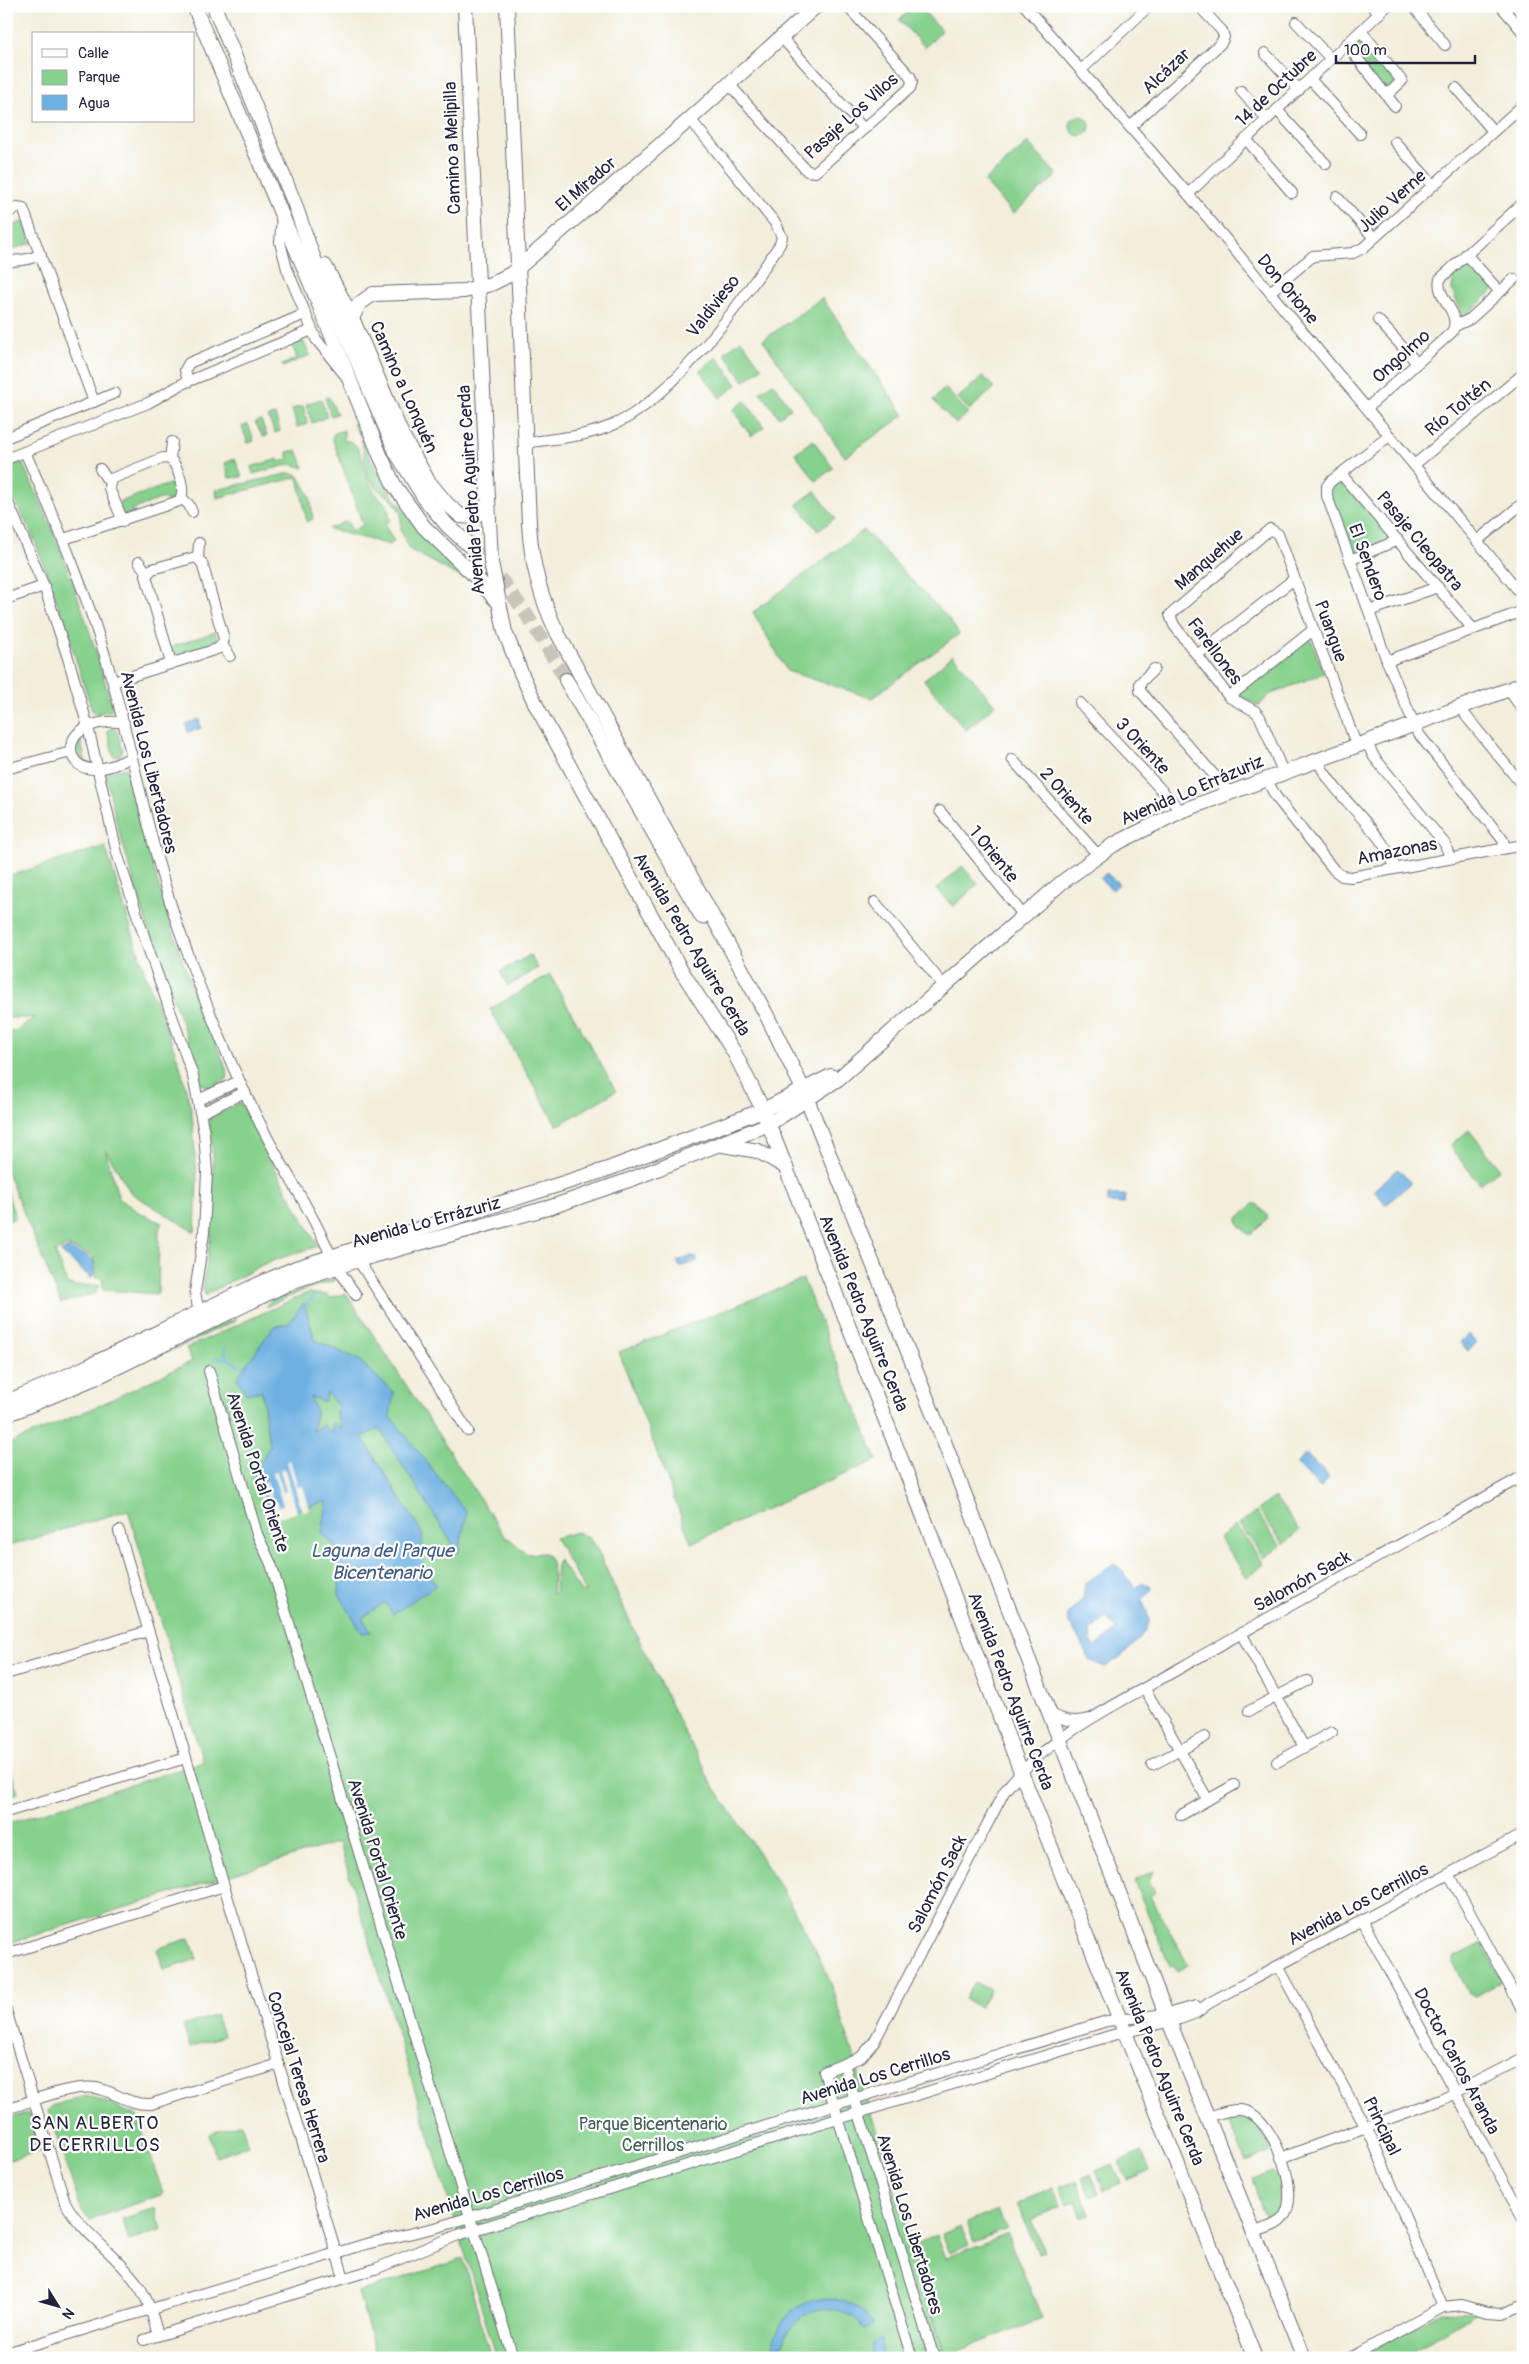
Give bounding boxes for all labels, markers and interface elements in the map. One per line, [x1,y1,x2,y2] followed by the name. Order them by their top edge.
[32,32,195,122] legend
[1336,32,1475,64] scale bar
[1344,41,1387,60] text: 100 m
[1137,43,1196,99] street label: Alcázar
[78,44,109,63] text: Calle
[1231,44,1322,132] street label: 14 de Octubre
[78,68,121,87] text: Parque
[800,68,903,165] street label: Pasaje Los Vilos
[439,81,466,215] street label: Camino a Melipilla
[78,94,110,113] text: Agua
[551,151,622,217] street label: El Mirador
[1353,165,1431,238] street label: Julio Verne
[1252,250,1324,329] street label: Don Orione
[682,270,745,343] street label: Valdivieso
[364,318,443,457] street label: Camino a Lonquén
[1368,324,1435,388] street label: Ongolmo
[1421,373,1496,442] street label: Río Toltén
[453,384,490,596] street label: Avenida Pedro Aguirre Cerda
[1371,487,1468,596] street label: Pasaje Cleopatra
[1343,520,1392,604] street label: El Sendero
[1170,523,1249,596] street label: Manquehue
[1309,597,1352,665] street label: Puangue
[1182,613,1247,689] street label: Farellones
[115,668,182,856] street label: Avenida Los Libertadores
[1110,713,1175,780] street label: 3 Oriente
[1117,750,1267,831] street label: Avenida Lo Errázuriz
[1035,763,1099,830] street label: 2 Oriente
[964,821,1024,888] street label: 1 Oriente
[1355,832,1439,871] street label: Amazonas
[628,848,756,1040] street label: Avenida Pedro Aguirre Cerda
[349,1192,503,1253] street label: Avenida Lo Errázuriz
[813,1211,914,1415] street label: Avenida Pedro Aguirre Cerda
[221,1389,294,1555] street label: Avenida Portal Oriente
[310,1539,455,1585] water label: Laguna del Parque Bicentenario
[1250,1545,1355,1618] street label: Salomón Sack
[962,1589,1059,1794] street label: Avenida Pedro Aguirre Cerda
[342,1776,413,1943] street label: Avenida Portal Oriente
[903,1831,972,1937] street label: Salomón Sack
[1284,1858,1432,1951] street label: Avenida Los Cerrillos
[1109,1965,1210,2169] street label: Avenida Pedro Aguirre Cerda
[1408,1984,1505,2138] street label: Doctor Carlos Aranda
[261,1989,336,2166] street label: Concejal Teresa Herrera
[797,2043,953,2110] street label: Avenida Los Cerrillos
[1357,2093,1406,2159] street label: Principal
[29,2111,161,2157] district label: SAN ALBERTO DE CERRILLOS
[579,2113,728,2157] park label: Parque Bicentenario Cerrillos
[871,2131,948,2317] street label: Avenida Los Libertadores
[410,2162,566,2227] street label: Avenida Los Cerrillos
[32,2282,82,2332] north arrow
[58,2305,78,2322] text: N

